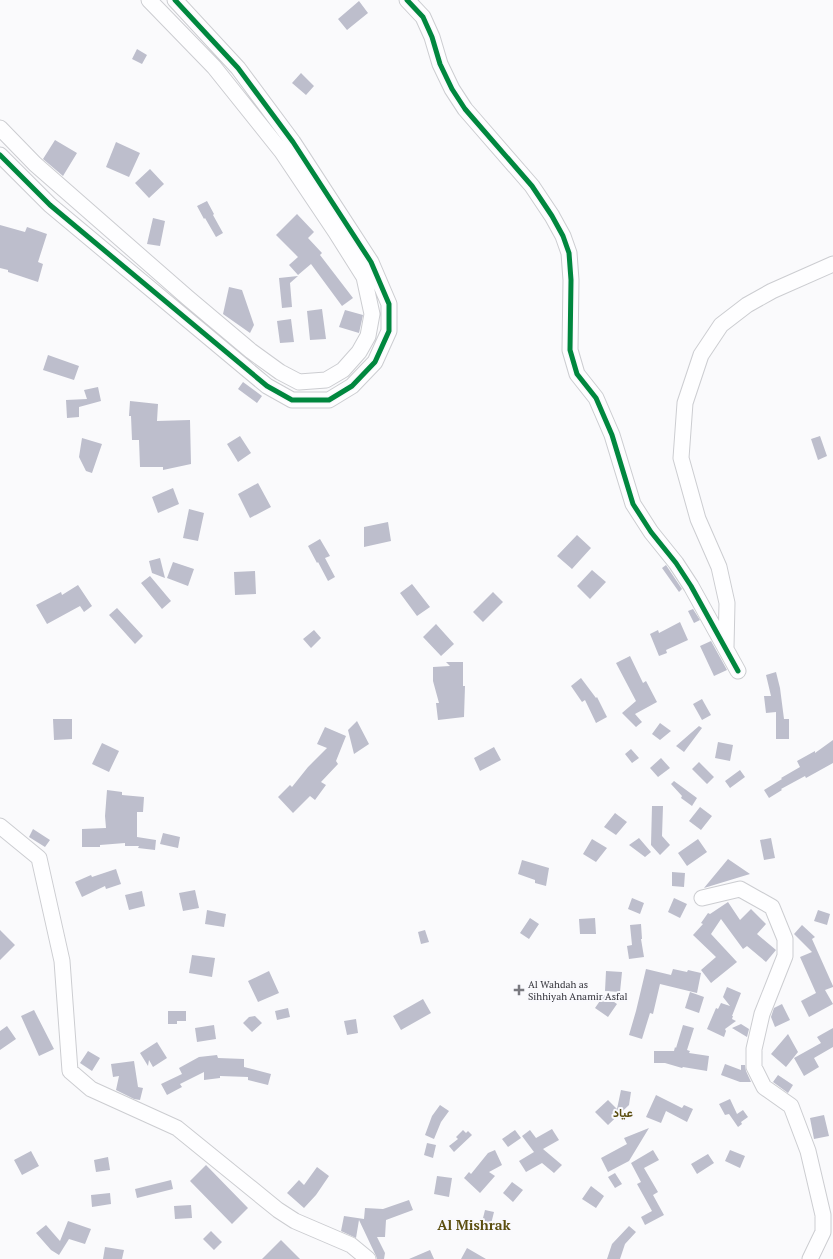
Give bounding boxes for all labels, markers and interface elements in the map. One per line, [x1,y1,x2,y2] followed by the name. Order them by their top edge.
[528,978,628,1003] place label: Al Wahdah as Sihhiyah Anamir Asfal
[513,984,525,996] marker: Al Wahdah as Sihhiyah Anamir Asfal
[613,1105,633,1120] district label: عياد
[437,1215,512,1234] district label: Al Mishrak

